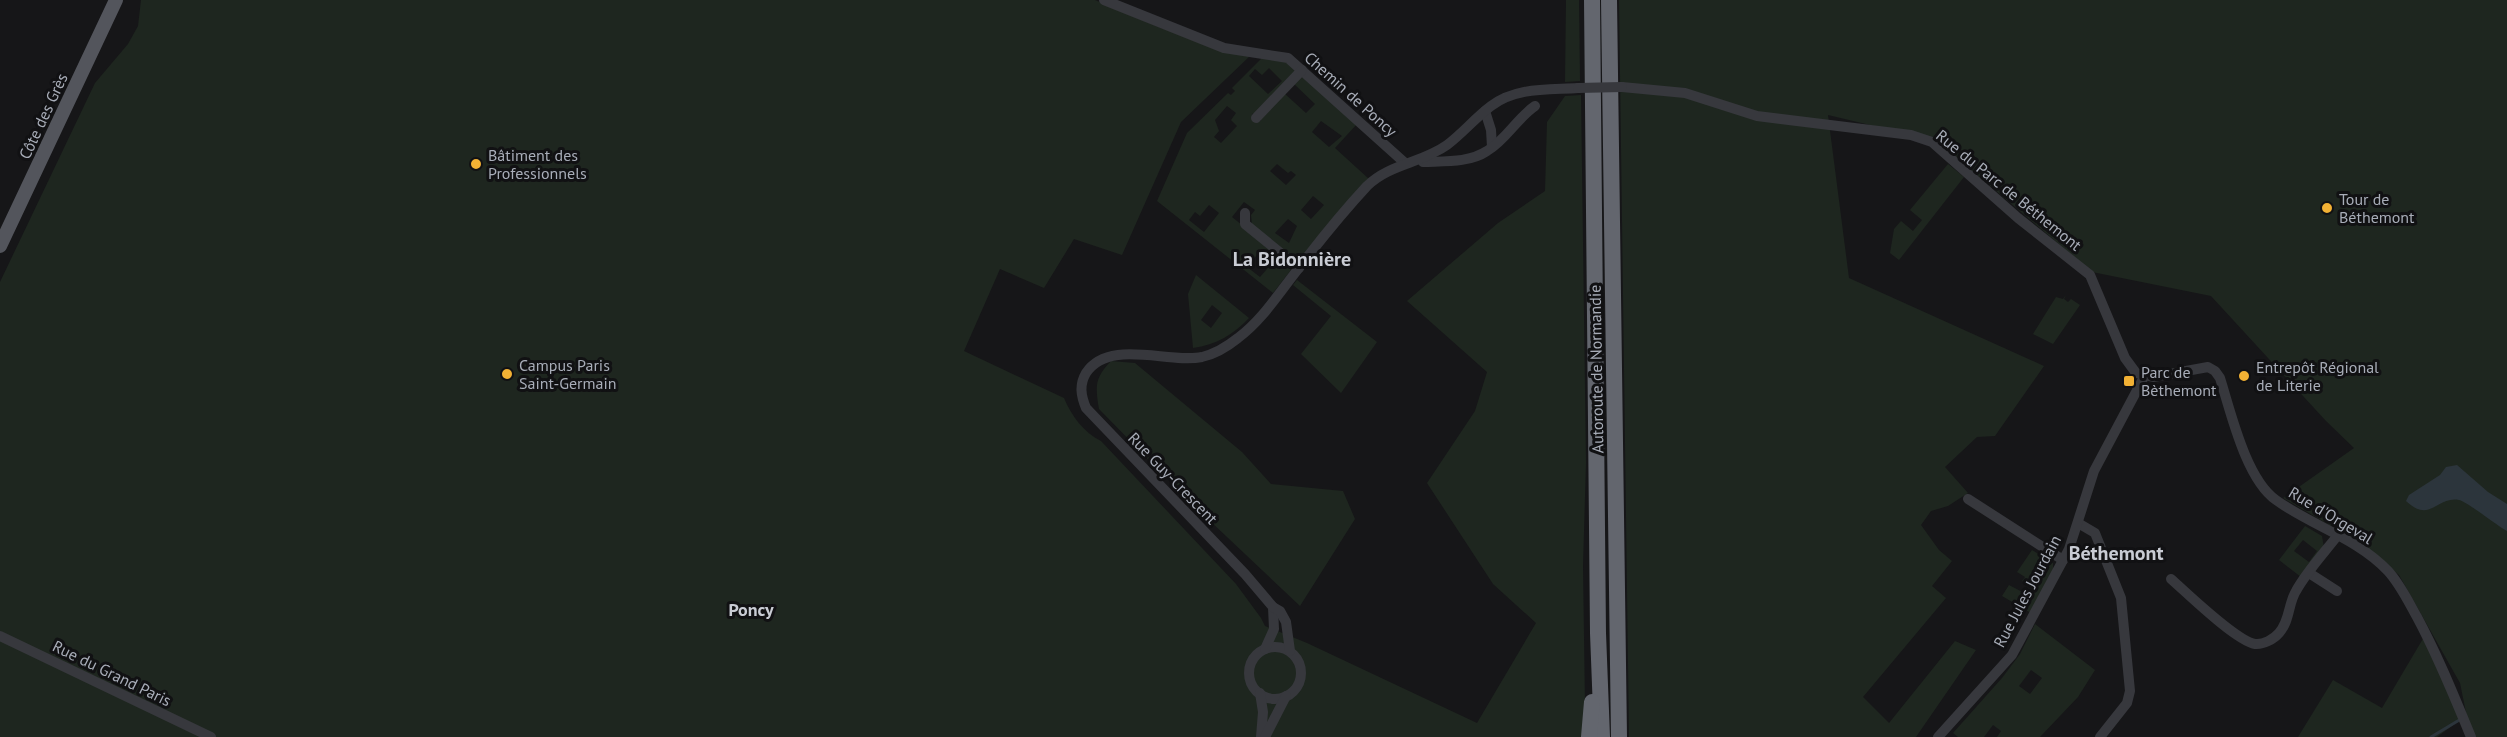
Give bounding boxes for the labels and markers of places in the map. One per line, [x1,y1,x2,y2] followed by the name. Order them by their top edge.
[488,145,587,183] place label: Bâtiment des Professionnels
[469,157,483,171] marker: Bâtiment des Professionnels
[2339,189,2415,227] place label: Tour de Béthemont
[2320,201,2334,215] marker: Tour de Béthemont
[519,355,616,393] place label: Campus Paris Saint-Germain
[2256,357,2379,395] place label: Entrepôt Régional de Literie
[2141,362,2217,400] place label: Parc de Bèthemont
[500,367,514,381] marker: Campus Paris Saint-Germain
[2237,369,2251,383] marker: Entrepôt Régional de Literie
[2122,374,2136,388] marker: Parc de Bèthemont

